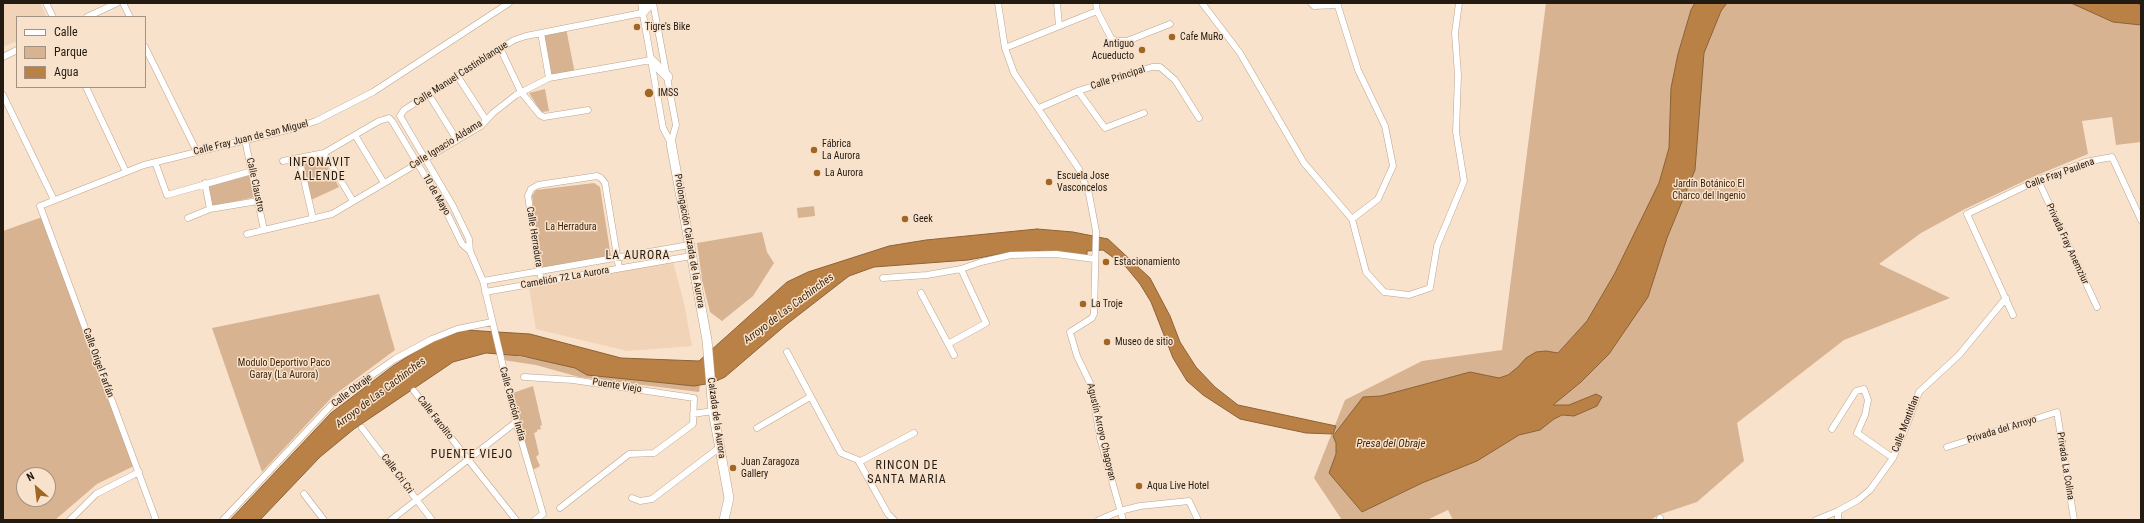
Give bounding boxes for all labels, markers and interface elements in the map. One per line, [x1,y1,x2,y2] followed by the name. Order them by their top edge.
[16,16,146,88] legend
[645,21,690,33] place label: Tigre's Bike
[632,22,642,32] marker: Tigre's Bike
[54,25,78,39] text: Calle
[1180,31,1223,43] place label: Cafe MuRo
[1167,32,1177,42] marker: Cafe MuRo
[1092,38,1134,62] place label: Antiguo Acueducto
[412,39,510,109] street label: Calle Manuel Castinblanque
[54,45,87,59] text: Parque
[1137,45,1147,55] marker: Antiguo Acueducto
[1089,64,1147,92] street label: Calle Principal
[54,65,78,79] text: Agua
[643,87,655,99] marker: IMSS
[658,87,678,99] place label: IMSS
[192,118,310,158] street label: Calle Fray Juan de San Miguel
[407,118,485,172] street label: Calle Ignacio Aldama
[822,138,860,162] place label: Fábrica La Aurora
[809,145,819,155] marker: Fábrica La Aurora
[289,156,351,184] district label: INFONAVIT ALLENDE
[2024,156,2096,192] street label: Calle Fray Paulena
[243,157,267,213] street label: Calle Claustro
[825,167,863,179] place label: La Aurora
[812,168,822,178] marker: La Aurora
[1057,170,1109,194] place label: Escuela Jose Vasconcelos
[419,172,453,218] street label: 10 de Mayo
[671,173,707,309] street label: Prolongación Calzada de la Aurora
[1044,177,1054,187] marker: Escuela Jose Vasconcelos
[1672,178,1746,202] park label: Jardín Botánico El Charco del Ingenio
[2043,202,2091,286] street label: Privada Fray Anemziur
[523,206,545,268] street label: Calle Herradura
[913,213,933,225] place label: Geek
[900,214,910,224] marker: Geek
[546,221,596,233] park label: La Herradura
[606,249,670,263] district label: LA AURORA
[1114,256,1180,268] place label: Estacionamiento
[1101,257,1111,267] marker: Estacionamiento
[520,264,610,292] street label: Camelión 72 La Aurora
[741,271,837,347] water label: Arroyo de Las Cachinches
[1091,298,1123,310] place label: La Troje
[1078,299,1088,309] marker: La Troje
[80,327,116,399] street label: Calle Origel Farfán
[1115,336,1173,348] place label: Museo de sitio
[1102,337,1112,347] marker: Museo de sitio
[333,355,429,431] water label: Arroyo de Las Cachinches
[238,357,330,380] park label: Modulo Deportivo Paco Garay (La Aurora)
[496,366,528,442] street label: Calle Canción India
[329,372,375,410] street label: Calle Obraje
[592,376,642,396] street label: Puente Viejo
[704,377,728,459] street label: Calzada de la Aurora
[1084,382,1118,482] street label: Agustín Arroyo Chagoyan
[414,394,456,442] street label: Calle Farolito
[1890,394,1922,454] street label: Calle Montitlan
[1966,414,2038,446] street label: Privada del Arroyo
[2054,431,2076,501] street label: Privada La Colina
[1356,437,1426,451] water label: Presa del Obraje
[431,448,513,462] district label: PUENTE VIEJO
[378,452,416,496] street label: Calle Cri Cri
[741,456,799,480] place label: Juan Zaragoza Gallery
[867,459,947,487] district label: RINCON DE SANTA MARIA
[728,463,738,473] marker: Juan Zaragoza Gallery
[16,467,56,507] north arrow
[25,470,37,484] text: N
[1147,480,1209,492] place label: Aqua Live Hotel
[1134,481,1144,491] marker: Aqua Live Hotel

